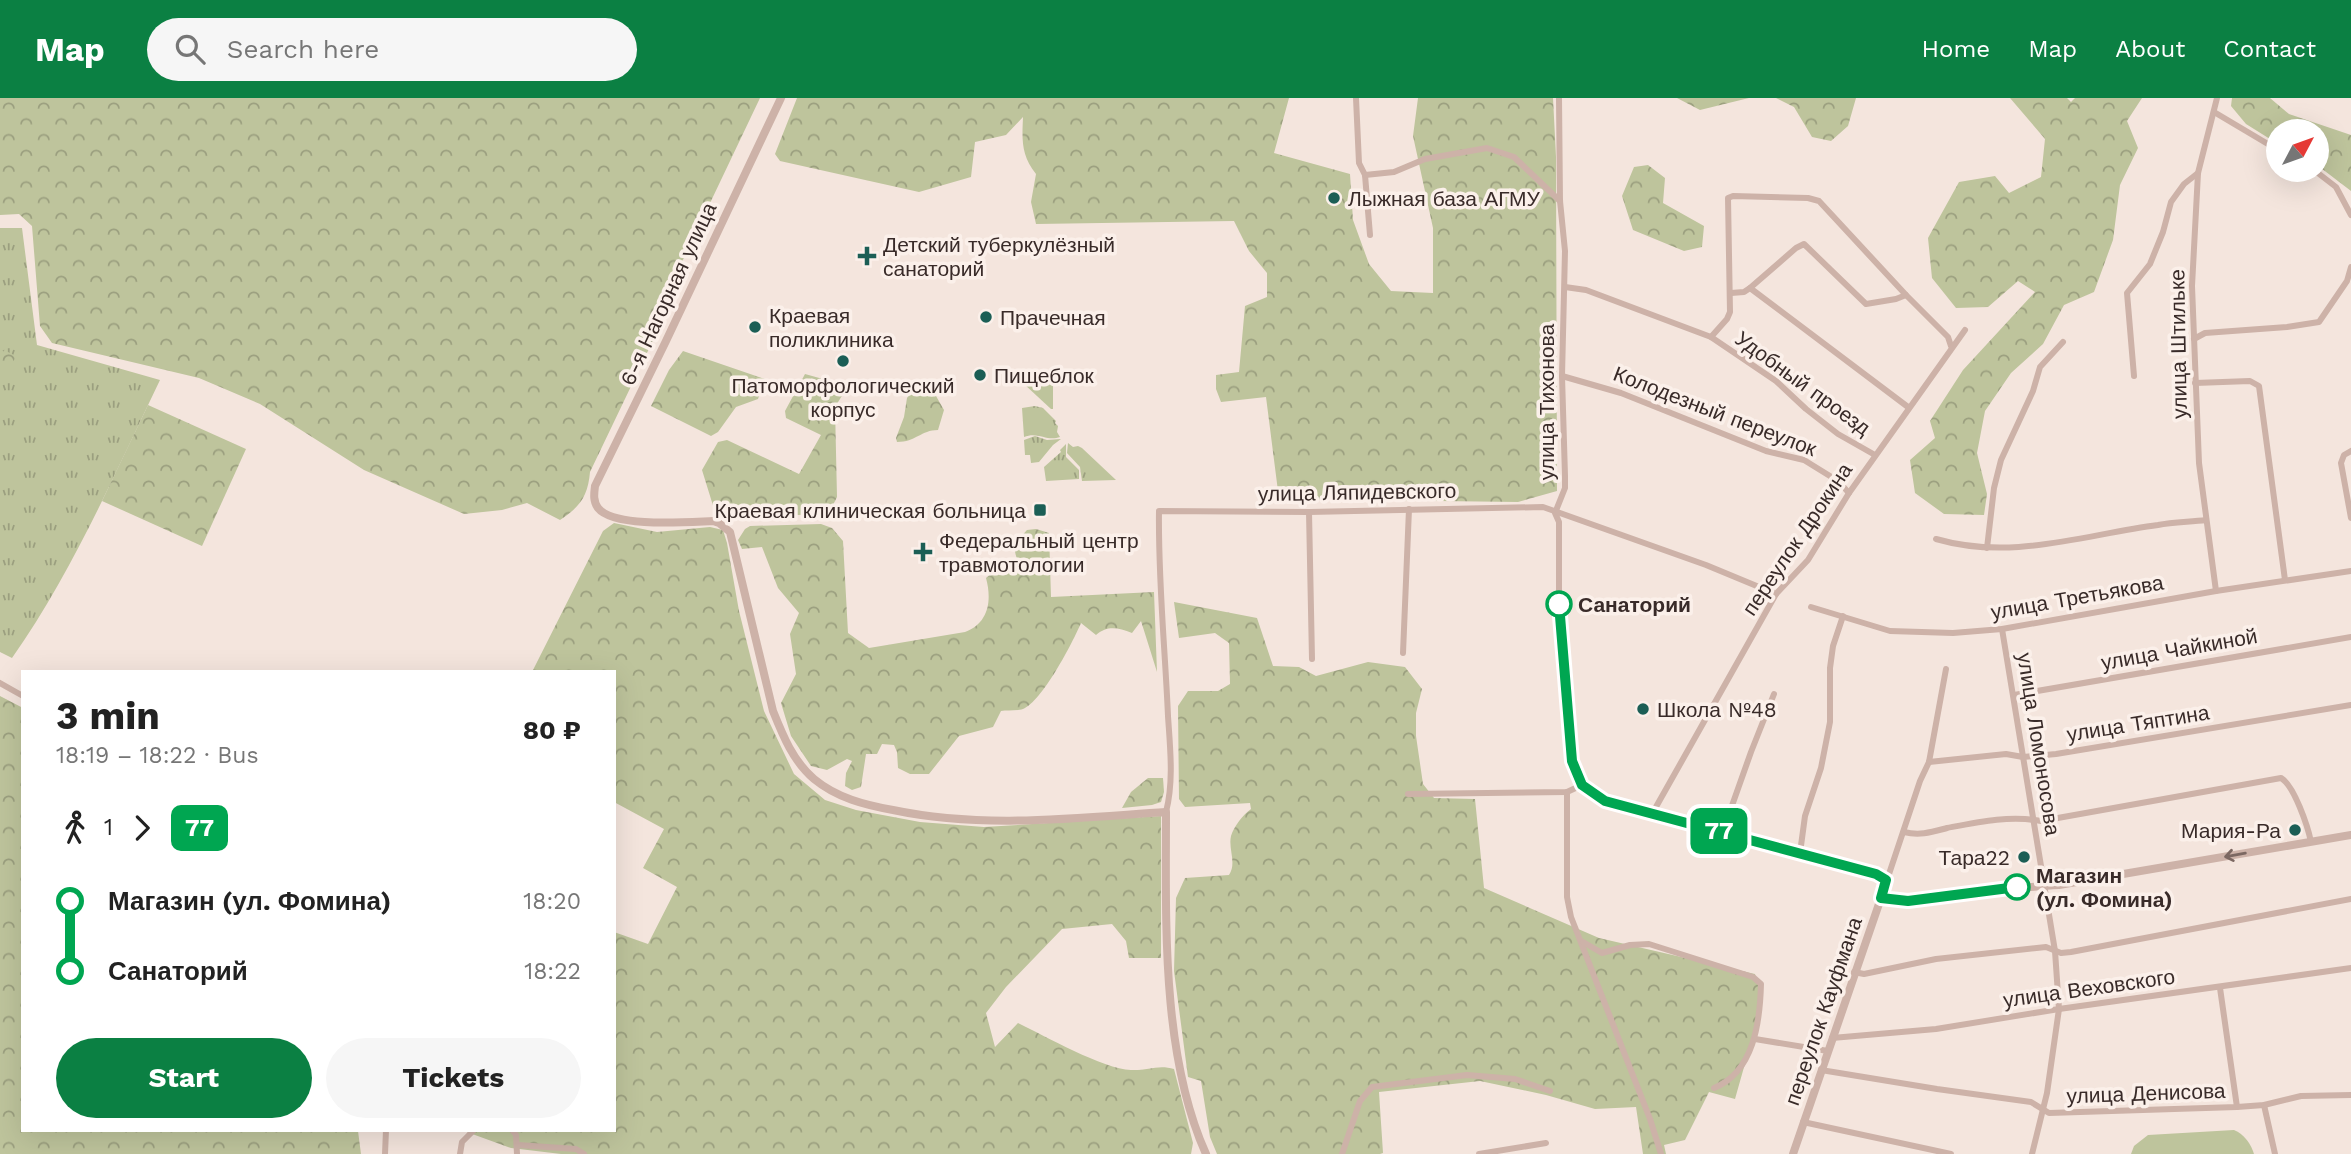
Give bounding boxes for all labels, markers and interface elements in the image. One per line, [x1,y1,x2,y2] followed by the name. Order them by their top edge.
[147,18,637,81] search box
[35,30,105,69] text: Map
[171,30,209,68] icon: search
[227,34,379,64] text: Search here
[1922,35,1990,63] text: Home
[2028,35,2077,63] text: Map
[2115,35,2185,63] text: About
[2223,35,2316,63] text: Contact
[2266,119,2329,182] north arrow
[2266,119,2329,182] map controls
[1348,186,1541,211] place label: Лыжная база АГМУ
[1326,190,1342,206] marker: Лыжная база АГМУ
[615,198,722,389] street label: 6-я Нагорная улица
[883,232,1115,281] place label: Детский туберкулёзный санаторий
[857,246,877,266] marker: Детский туберкулёзный санаторий
[2164,269,2192,419] street label: улица Штильке
[769,303,894,352] place label: Краевая поликлиника
[1000,305,1106,330] place label: Прачечная
[978,309,994,325] marker: Прачечная
[747,319,763,335] marker: Краевая поликлиника
[1534,324,1559,480] street label: улица Тихонова
[1731,326,1875,440] street label: Удобный проезд
[835,353,851,369] marker: Патоморфологический корпус
[1610,361,1821,462] street label: Колодезный переулок
[994,363,1095,388] place label: Пищеблок
[972,367,988,383] marker: Пищеблок
[732,373,955,422] place label: Патоморфологический корпус
[1737,458,1857,620] street label: переулок Дрокина
[1258,478,1456,506] street label: улица Ляпидевского
[714,498,1026,523] place label: Краевая клиническая больница
[1032,502,1048,518] marker: Краевая клиническая больница
[939,528,1139,577] place label: Федеральный центр травмотологии
[913,542,933,562] marker: Федеральный центр травмотологии
[1989,569,2166,624] street label: улица Третьякова
[1546,591,1572,617] marker: Санаторий
[1578,592,1691,617] place label: Санаторий
[2099,623,2259,675] street label: улица Чайкиной
[2012,651,2066,838] street label: улица Ломоносова
[56,694,160,738] text: 3 min
[1657,697,1777,722] place label: Школа №48
[2065,699,2211,747] street label: улица Тяптина
[1635,701,1651,717] marker: Школа №48
[523,715,581,745] text: 80 ₽
[56,742,259,769] text: 18:19 – 18:22 · Bus
[1688,808,1750,854] line badge: 77
[56,809,94,847] icon: walk
[123,809,161,847] icon: forward
[104,814,113,841] text: 1
[185,814,214,842] text: 77
[1704,817,1734,845] text: 77
[2181,818,2281,843] place label: Мария-Ра
[2287,822,2303,838] marker: Мария-Ра
[1939,845,2010,870] place label: Тара22
[2016,849,2032,865] marker: Тара22
[2225,849,2247,862] one-way arrow
[2036,863,2173,912] place label: Магазин (ул. Фомина)
[2004,874,2030,900] marker: Магазин (ул. Фомина)
[108,886,391,916] text: Магазин (ул. Фомина)
[523,888,581,915] text: 18:20
[1779,913,1867,1108] street label: переулок Кауфмана
[108,956,248,986] text: Санаторий
[524,958,581,985] text: 18:22
[2001,964,2177,1012] street label: улица Веховского
[56,1038,312,1118] button: Start
[326,1038,581,1118] button: Tickets
[2066,1078,2226,1108] street label: улица Денисова

